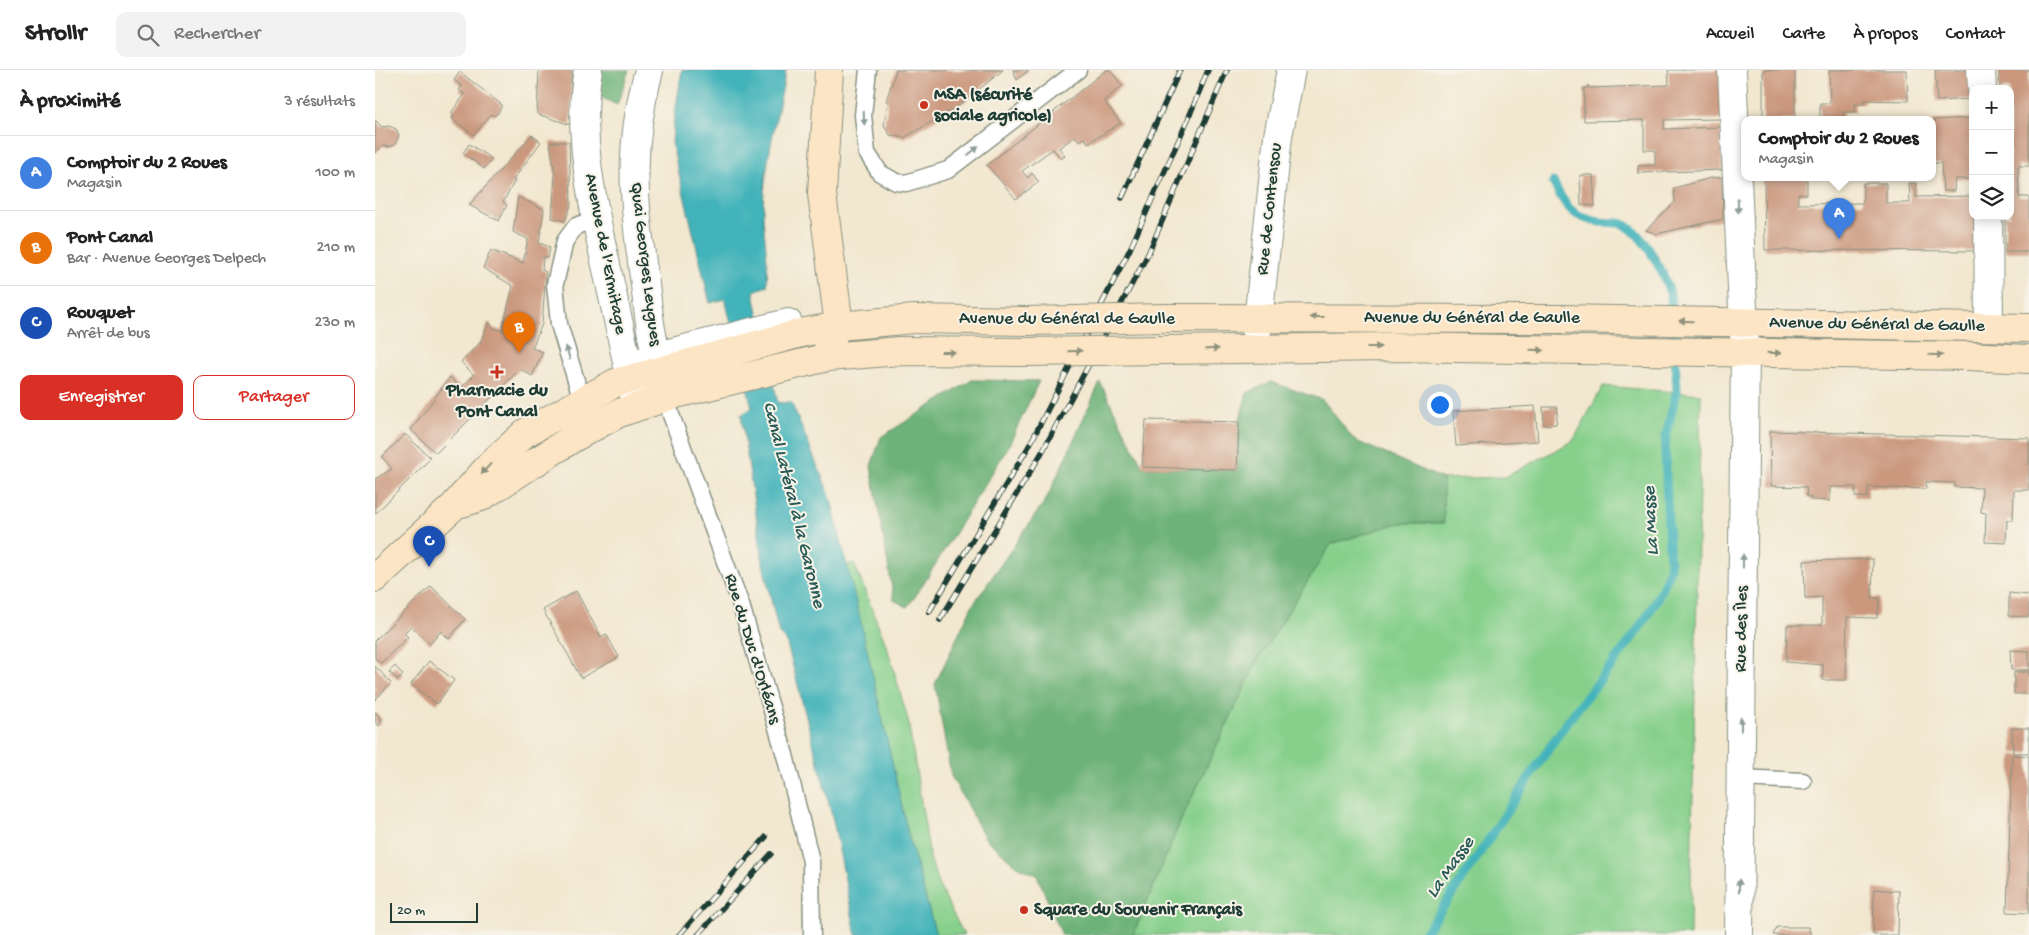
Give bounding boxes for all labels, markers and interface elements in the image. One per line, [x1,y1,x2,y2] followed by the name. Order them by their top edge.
[116,12,466,57] search box
[25,20,86,49] text: Strollr
[134,21,162,49] icon: search
[174,23,260,46] text: Rechercher
[1706,24,1754,45] text: Accueil
[1782,24,1825,45] text: Carte
[1853,24,1918,45] text: À propos
[1946,24,2004,45] text: Contact
[934,85,1052,127] place label: MSA (sécurité sociale agricole)
[1969,85,2014,220] map controls
[1969,85,2014,130] button: +
[20,90,121,115] text: À proximité
[284,93,355,112] text: 3 résultats
[918,99,930,111] marker: MSA (sécurité sociale agricole)
[860,111,868,127] one-way arrow
[1741,116,1936,181] popup
[1759,128,1918,151] text: Comptoir du 2 Roues
[1969,130,2014,175] button: −
[1253,141,1287,276] street label: Rue de Contensou
[966,146,979,157] one-way arrow
[1759,151,1814,170] text: Magasin
[67,152,227,175] text: Comptoir du 2 Roues
[31,164,41,183] text: A
[315,164,355,183] text: 100 m
[579,172,631,337] street label: Avenue de l’Ermitage
[67,175,122,194] text: Magasin
[1969,175,2014,220] button: layers
[625,181,666,348] street label: Quai Georges Leygues
[1734,198,1742,214] one-way arrow
[1823,198,1855,239] pin: A
[67,227,153,250] text: Pont Canal
[32,239,40,258] text: B
[316,239,355,258] text: 210 m
[67,250,266,269] text: Bar · Avenue Georges Delpech
[67,302,134,325] text: Rouquet
[1364,308,1581,329] street label: Avenue du Général de Gaulle
[959,309,1176,330] street label: Avenue du Général de Gaulle
[503,312,535,353] pin: B
[1309,313,1325,321] one-way arrow
[1769,313,1986,337] street label: Avenue du Général de Gaulle
[32,314,40,333] text: C
[315,314,355,333] text: 230 m
[1678,317,1694,325] one-way arrow
[67,325,150,344] text: Arrêt de bus
[1366,343,1382,351] one-way arrow
[1204,345,1220,353] one-way arrow
[563,346,571,361] one-way arrow
[1529,346,1545,354] one-way arrow
[1067,347,1083,355] one-way arrow
[940,348,956,356] one-way arrow
[1766,349,1782,357] one-way arrow
[1929,351,1945,359] one-way arrow
[491,366,503,378] marker: Pharmacie du Pont Canal
[20,375,183,420] button: Enregistrer
[193,375,355,420] button: Partager
[445,381,548,423] place label: Pharmacie du Pont Canal
[1427,392,1453,418] your location
[756,400,830,611] water label: Canal Latéral à la Garonne
[480,463,492,475] one-way arrow
[1639,484,1665,556] water label: La Masse
[413,526,445,567] pin: C
[1739,553,1747,569] one-way arrow
[719,571,785,728] street label: Rue du Duc d'Orléans
[1731,584,1753,672] street label: Rue des Îles
[1737,716,1745,732] one-way arrow
[1422,832,1481,903] water label: La Masse
[1735,878,1743,894] one-way arrow
[390,900,477,923] scale bar
[1034,900,1243,921] place label: Square du Souvenir Français
[397,903,425,920] text: 20 m
[1018,904,1030,916] marker: Square du Souvenir Français

